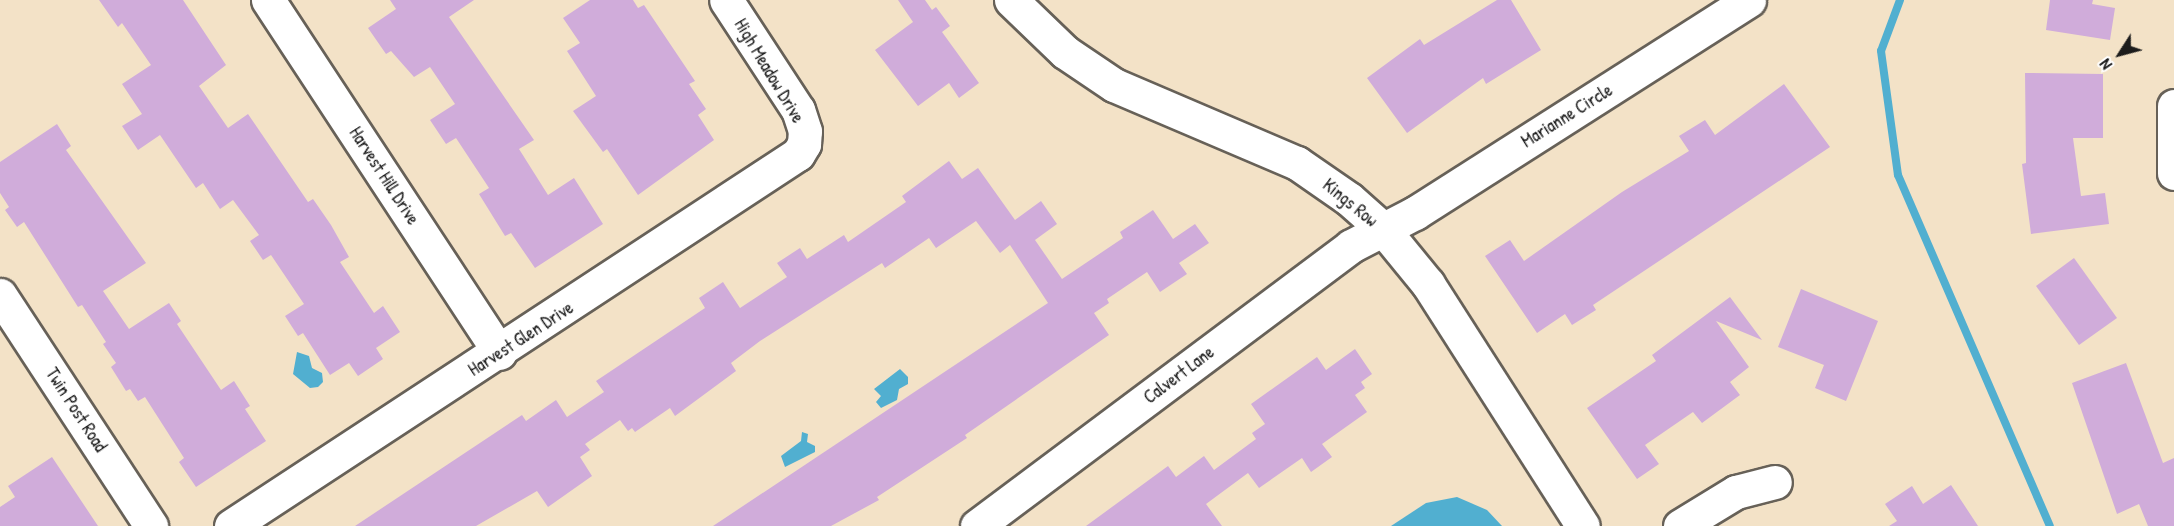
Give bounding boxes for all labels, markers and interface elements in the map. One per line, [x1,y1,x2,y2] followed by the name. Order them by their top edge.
[729,15,809,127] street label: High Meadow Drive
[2090,24,2150,84] north arrow
[2094,55,2117,74] text: N
[1518,80,1616,152] street label: Marianne Circle
[344,123,424,229] street label: Harvest Hill Drive
[1318,174,1382,232] street label: Kings Row
[464,297,578,381] street label: Harvest Glen Drive
[1140,342,1218,408] street label: Calvert Lane
[41,364,111,456] street label: Twin Post Road

